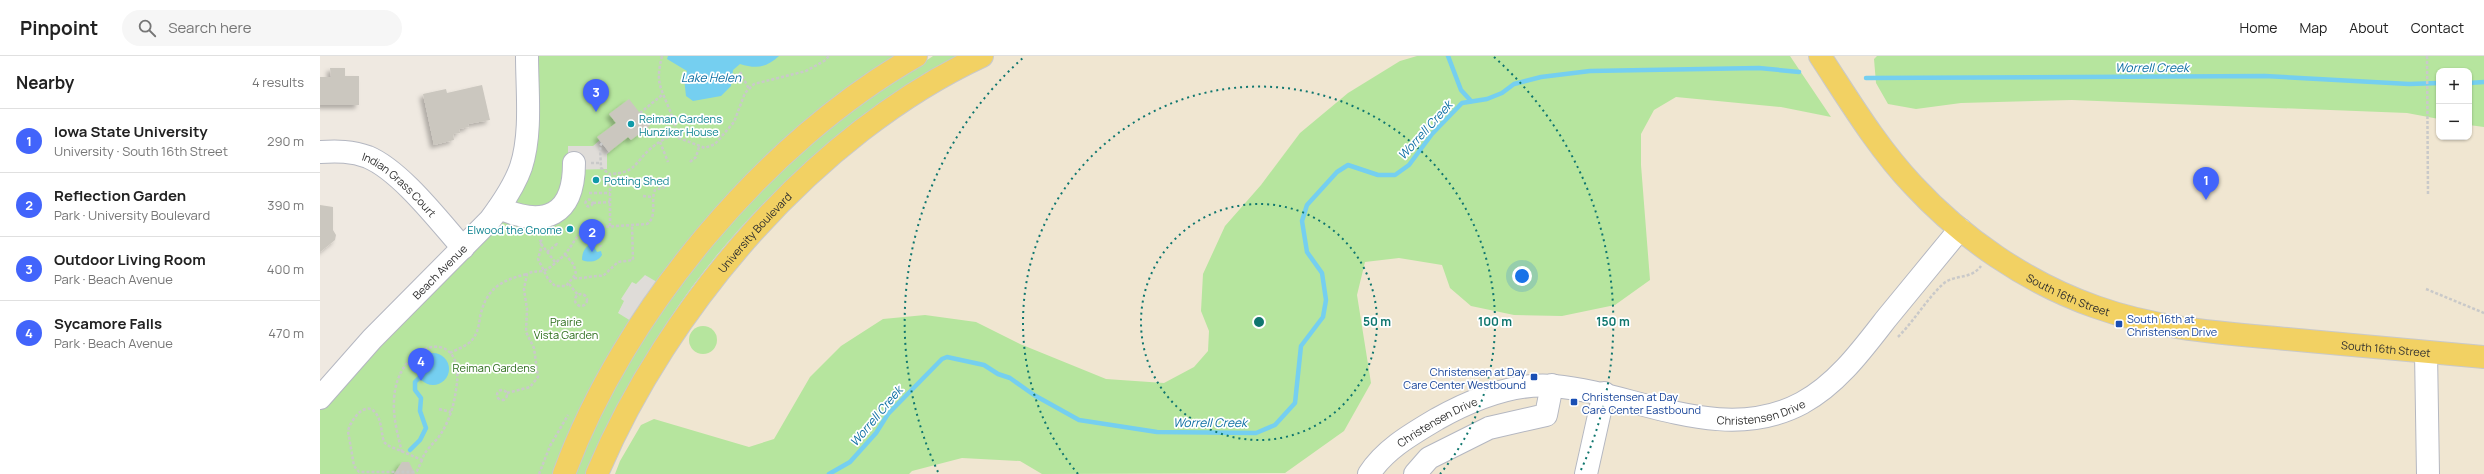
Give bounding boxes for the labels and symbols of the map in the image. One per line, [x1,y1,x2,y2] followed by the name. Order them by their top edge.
[2115,59,2191,76] water label: Worrell Creek
[681,69,742,86] water label: Lake Helen
[583,79,609,112] pin: 3
[1394,95,1457,163] water label: Worrell Creek
[639,111,722,139] place label: Reiman Gardens Hunziker House
[626,119,636,129] marker: Reiman Gardens Hunziker House
[360,148,440,220] street label: Indian Grass Court
[2193,167,2219,200] pin: 1
[604,173,669,188] place label: Potting Shed
[591,175,601,185] marker: Potting Shed
[714,189,794,275] street label: University Boulevard
[579,219,605,252] pin: 2
[467,222,563,237] place label: Elwood the Gnome
[565,224,575,234] marker: Elwood the Gnome
[409,240,470,302] street label: Beach Avenue
[1512,266,1532,286] your location
[2024,269,2112,319] street label: South 16th Street
[2127,311,2218,339] place label: South 16th at Christensen Drive
[1363,313,1391,330] text: 50 m
[1478,313,1512,330] text: 100 m
[1596,313,1630,330] text: 150 m
[534,314,598,342] park label: Prairie Vista Garden
[1252,315,1266,329] centre of rings
[2114,319,2124,329] marker: South 16th at Christensen Drive
[2341,337,2431,360] street label: South 16th Street
[408,348,434,381] pin: 4
[453,360,536,375] park label: Reiman Gardens
[1403,364,1526,392] place label: Christensen at Day Care Center Westbound
[1529,372,1539,382] marker: Christensen at Day Care Center Westbound
[846,381,908,450] water label: Worrell Creek
[1582,389,1701,417] place label: Christensen at Day Care Center Eastbound
[1394,393,1480,450] street label: Christensen Drive
[1716,395,1808,427] street label: Christensen Drive
[1569,397,1579,407] marker: Christensen at Day Care Center Eastbound
[1173,414,1249,431] water label: Worrell Creek

